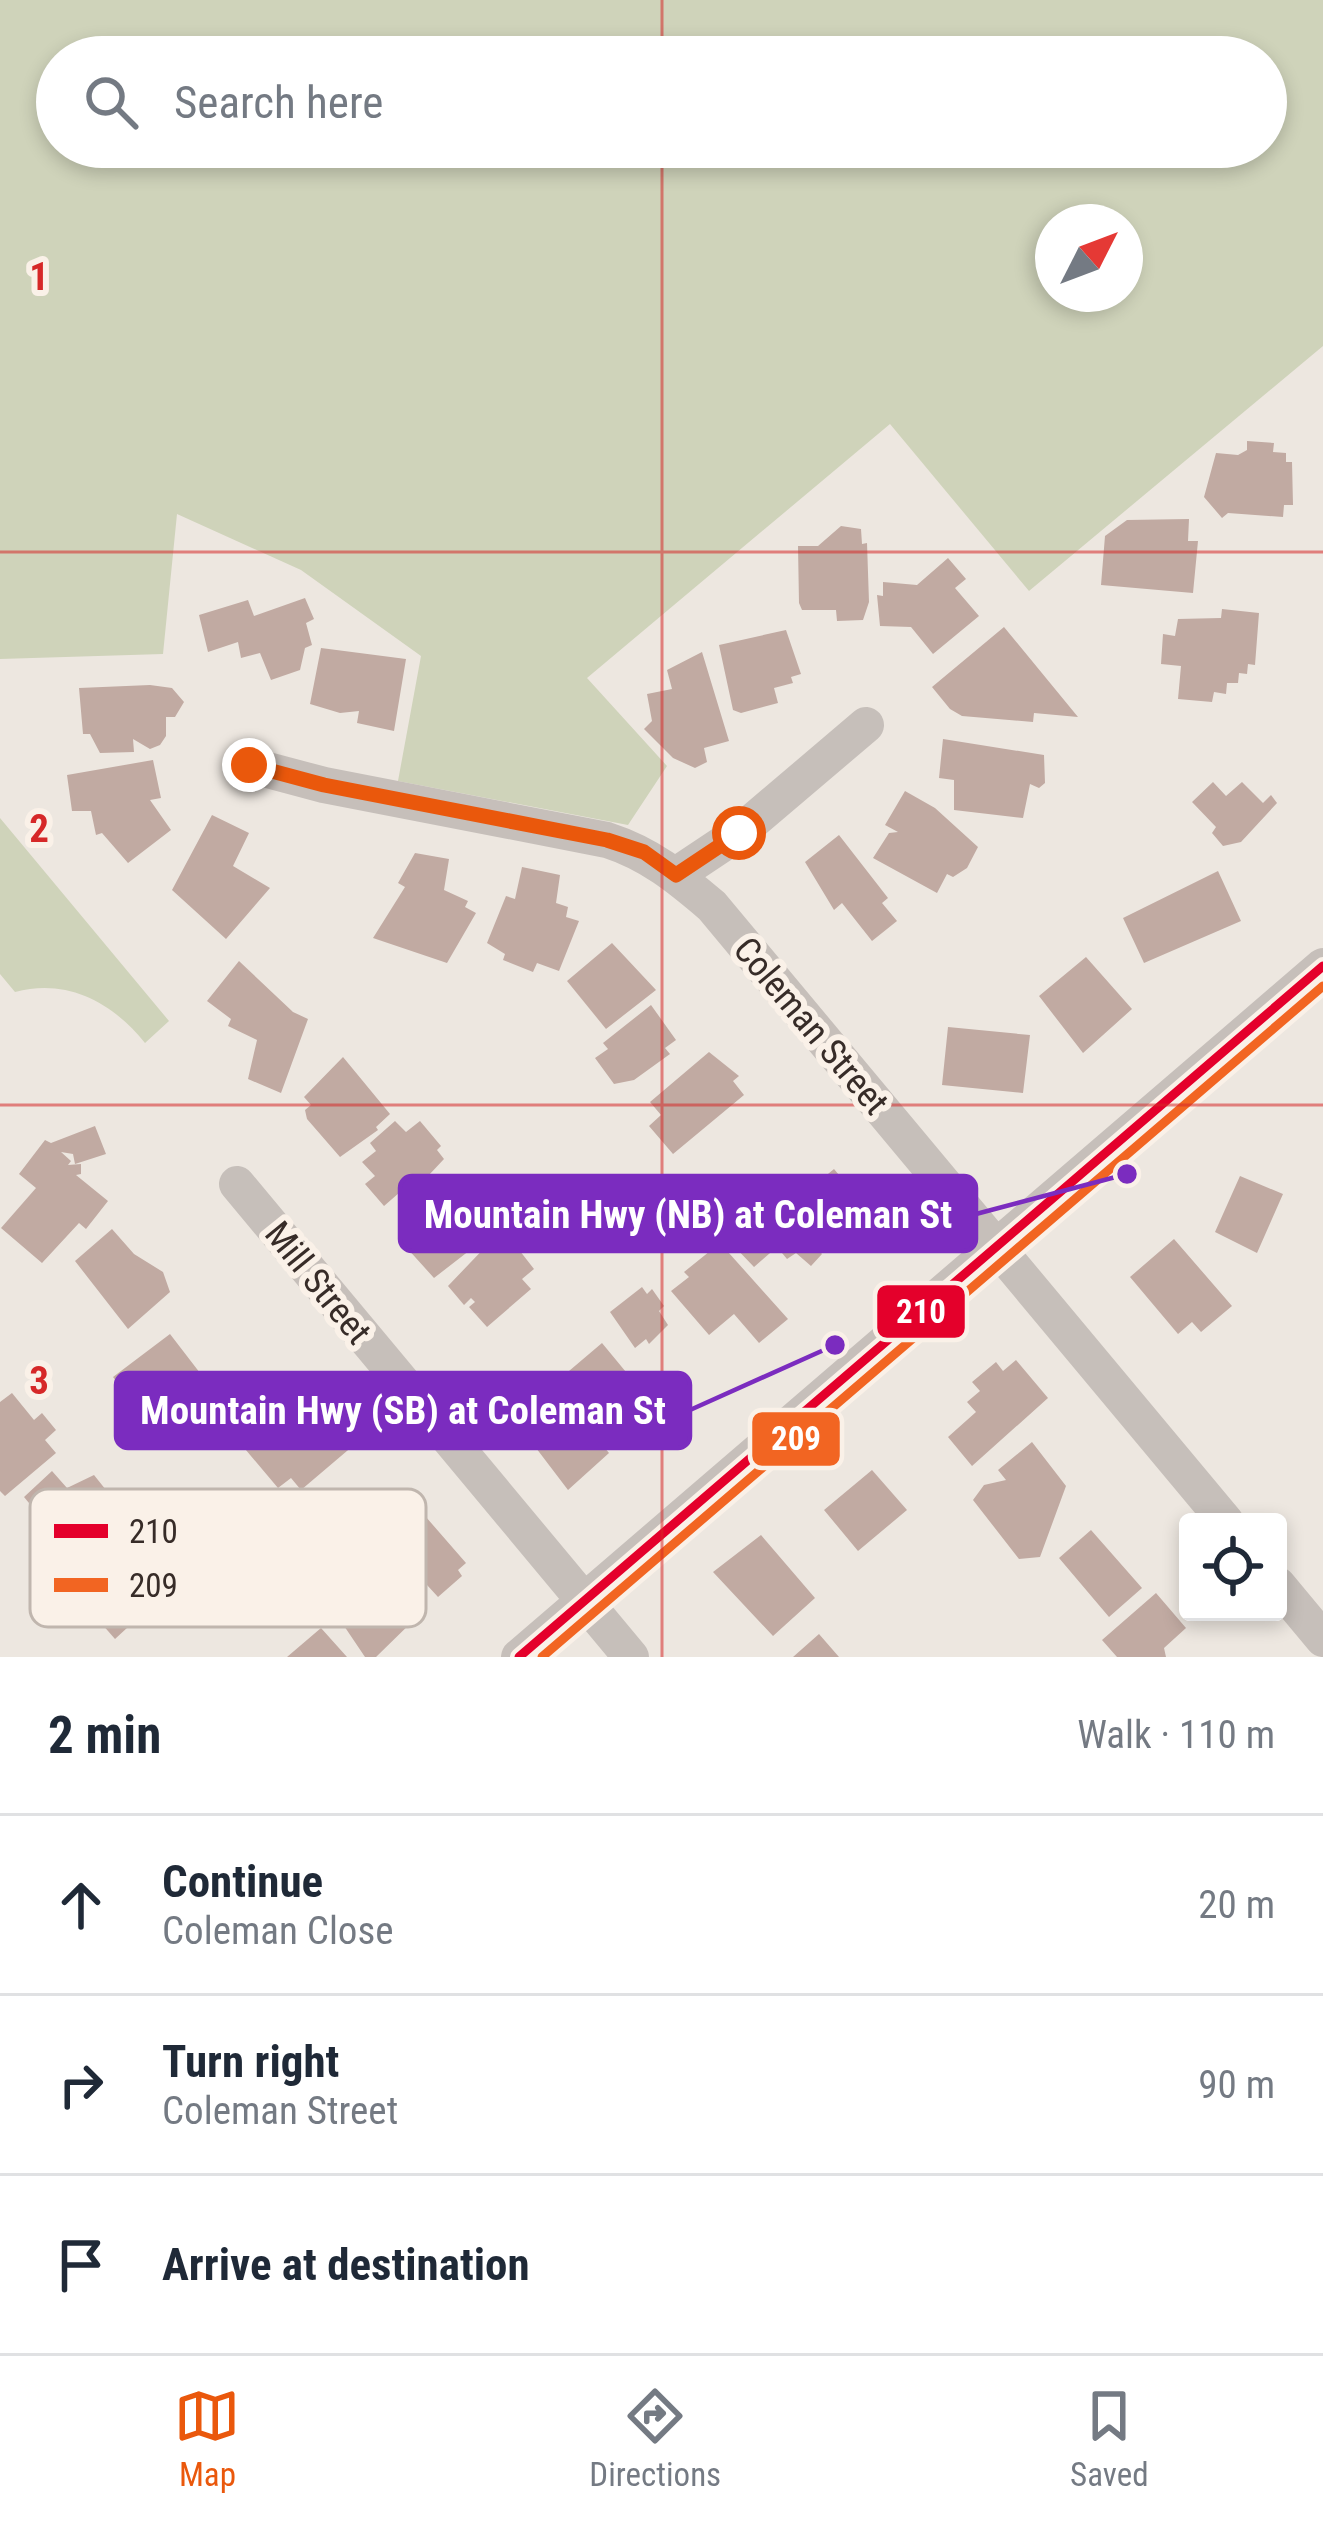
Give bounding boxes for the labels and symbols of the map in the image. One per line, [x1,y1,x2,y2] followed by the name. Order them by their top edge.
[1035,204,1143,312] north arrow
[29,254,49,300] text: 1
[222,738,276,792] route end
[29,806,49,852] text: 2
[712,806,766,860] route start
[725,929,897,1123] street label: Coleman Street
[400,1176,976,1251] callout: Mountain Hwy (NB) at Coleman St
[424,1192,952,1238] text: Mountain Hwy (NB) at Coleman St
[256,1214,380,1352] street label: Mill Street
[875,1283,967,1340] line badge: 210
[896,1292,946,1331] text: 210
[29,1358,49,1404] text: 3
[116,1373,690,1448] callout: Mountain Hwy (SB) at Coleman St
[140,1388,666,1434] text: Mountain Hwy (SB) at Coleman St
[750,1410,842,1468] line badge: 209
[771,1419,821,1458] text: 209
[30,1489,426,1627] legend
[129,1512,178,1551] text: 210
[129,1566,178,1605] text: 209

